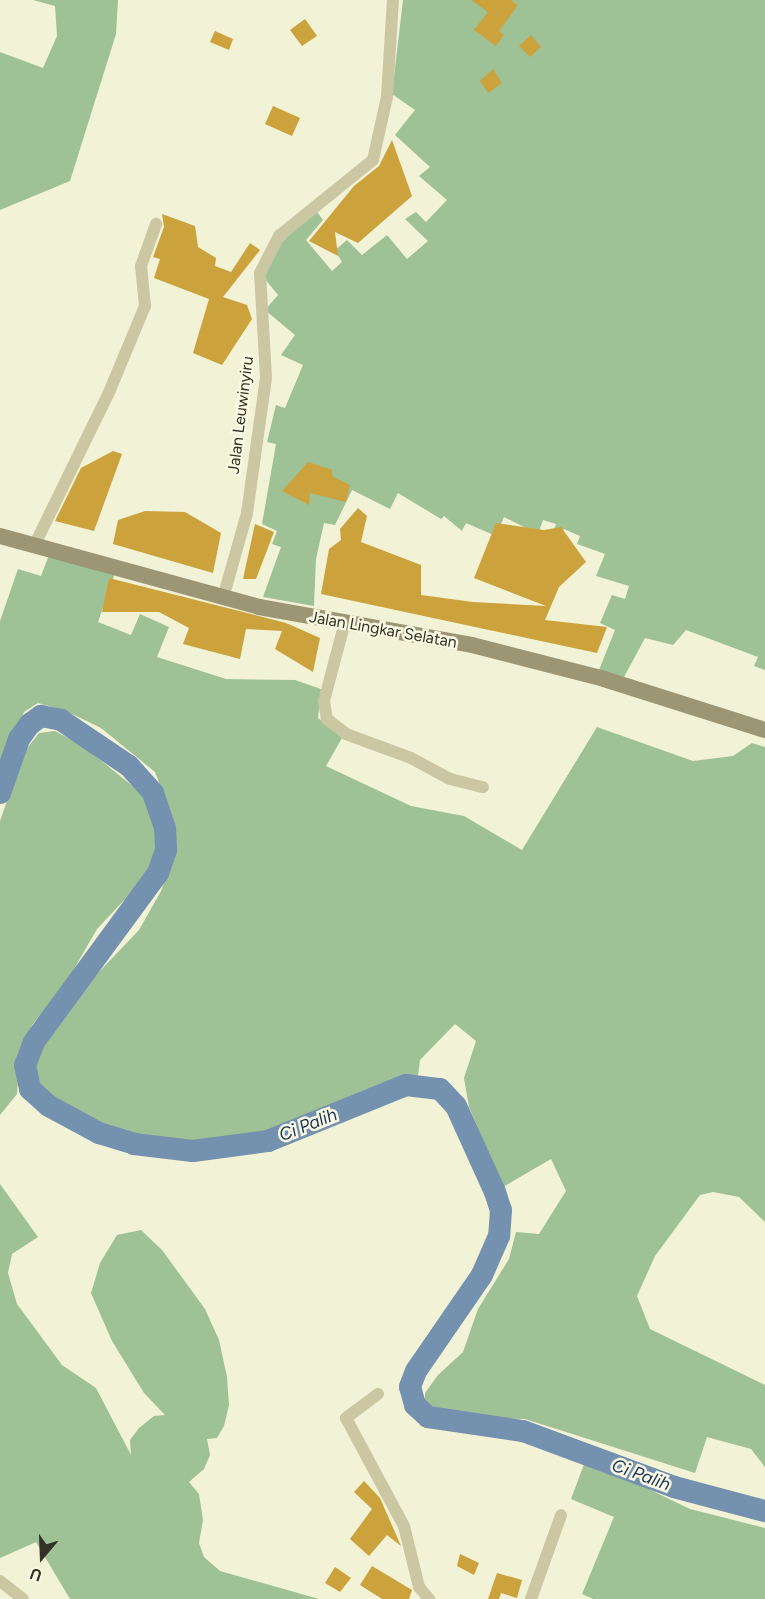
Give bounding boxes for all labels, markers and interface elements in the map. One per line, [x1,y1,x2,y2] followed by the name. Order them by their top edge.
[224,355,258,475] street label: Jalan Leuwinyiru
[308,608,458,652] street label: Jalan Lingkar Selatan
[276,1104,340,1146] water label: Ci Palih
[609,1454,673,1496] water label: Ci Palih
[12,1527,72,1587] north arrow
[28,1564,44,1585] text: U

